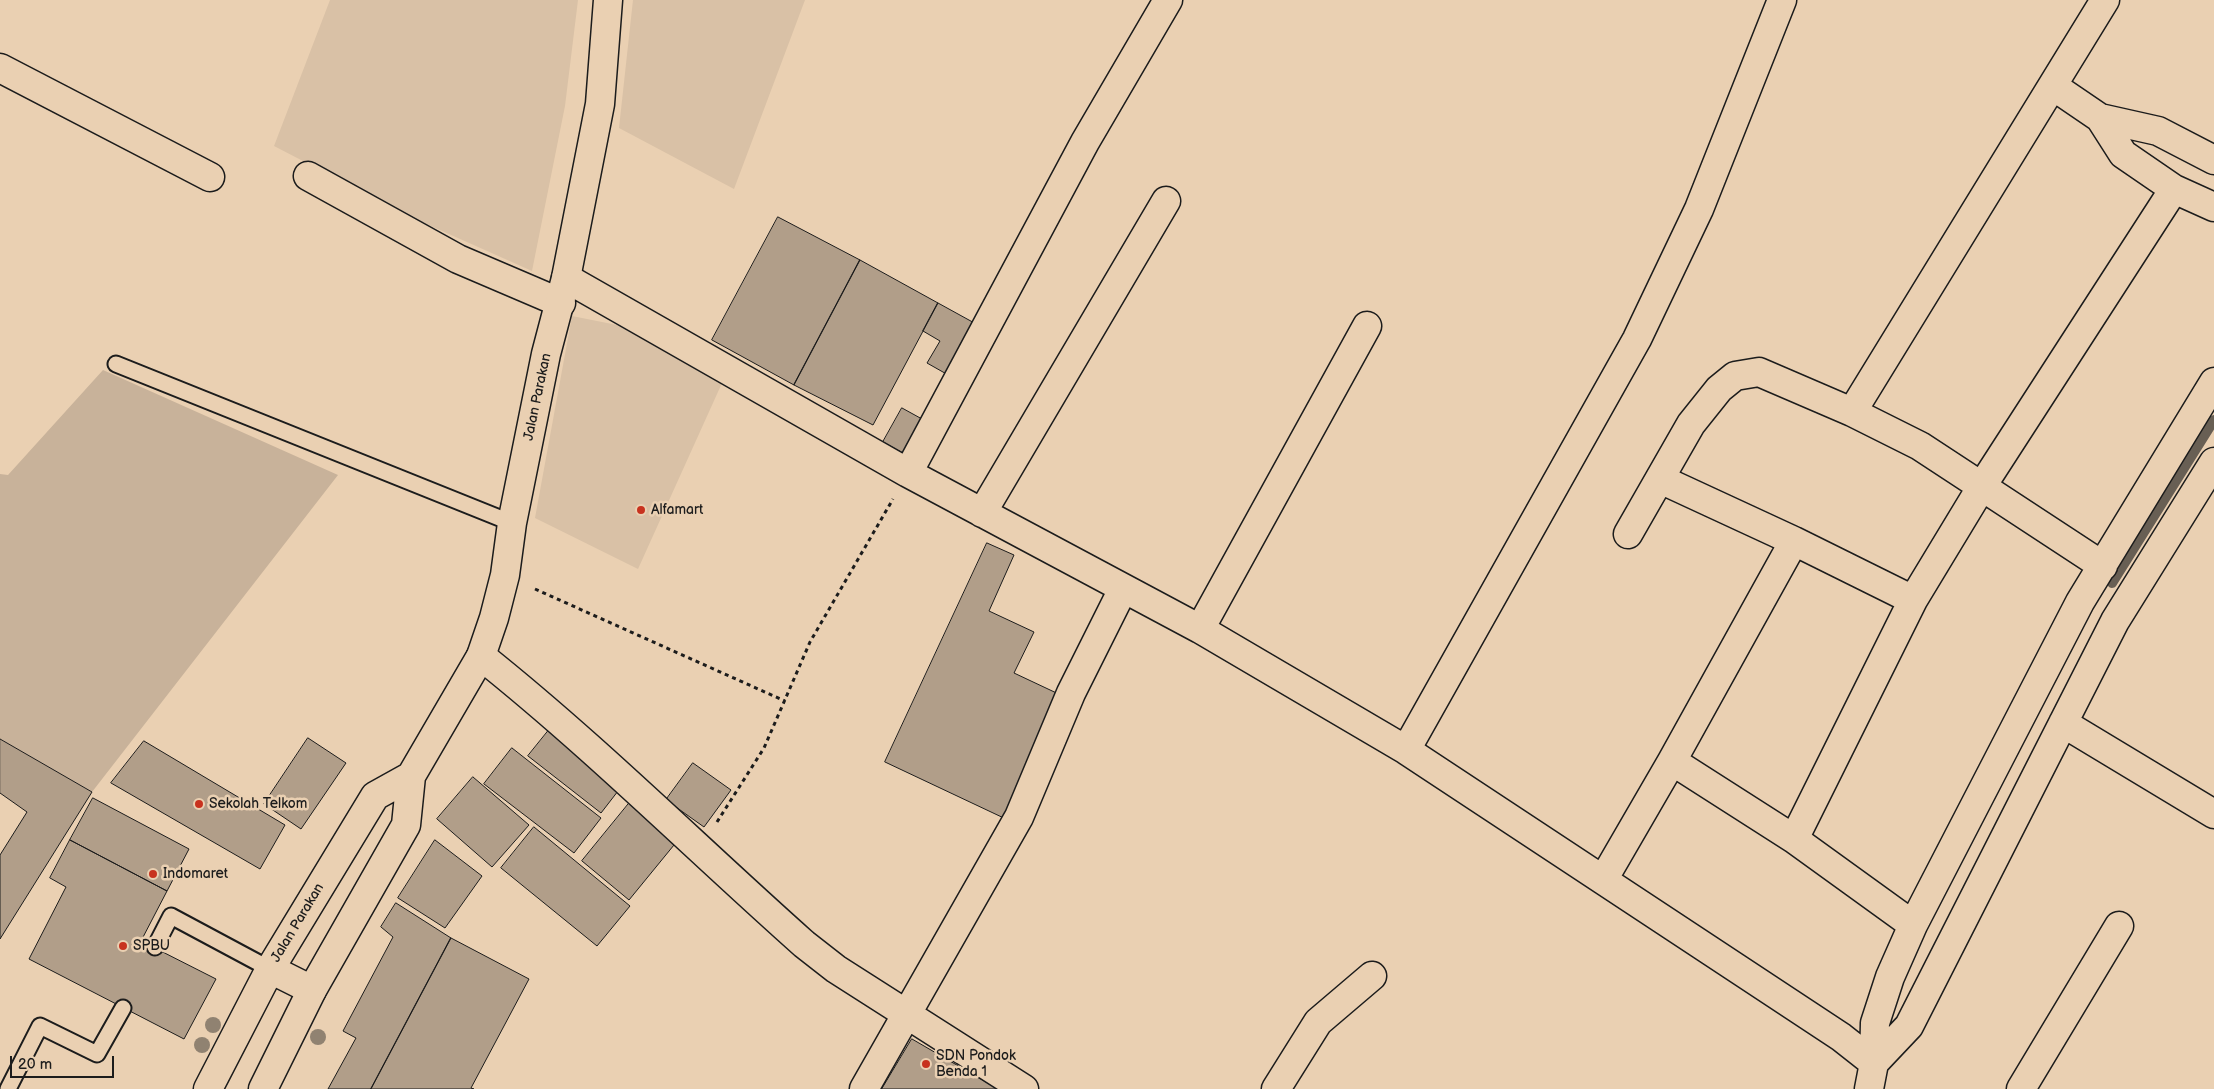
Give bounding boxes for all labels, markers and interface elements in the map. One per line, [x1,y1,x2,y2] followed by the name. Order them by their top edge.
[521,352,555,442] street label: Jalan Parakan
[651,502,703,518] place label: Alfamart
[635,504,647,516] marker: Alfamart
[209,796,307,812] place label: Sekolah Telkom
[193,798,205,810] marker: Sekolah Telkom
[163,866,228,882] place label: Indomaret
[147,868,159,880] marker: Indomaret
[268,881,328,965] street label: Jalan Parakan
[133,938,170,954] place label: SPBU
[117,940,129,952] marker: SPBU
[12,1046,116,1078] scale bar
[936,1048,1016,1080] place label: SDN Pondok Benda 1
[18,1055,52,1074] text: 20 m
[920,1058,932,1070] marker: SDN Pondok Benda 1

